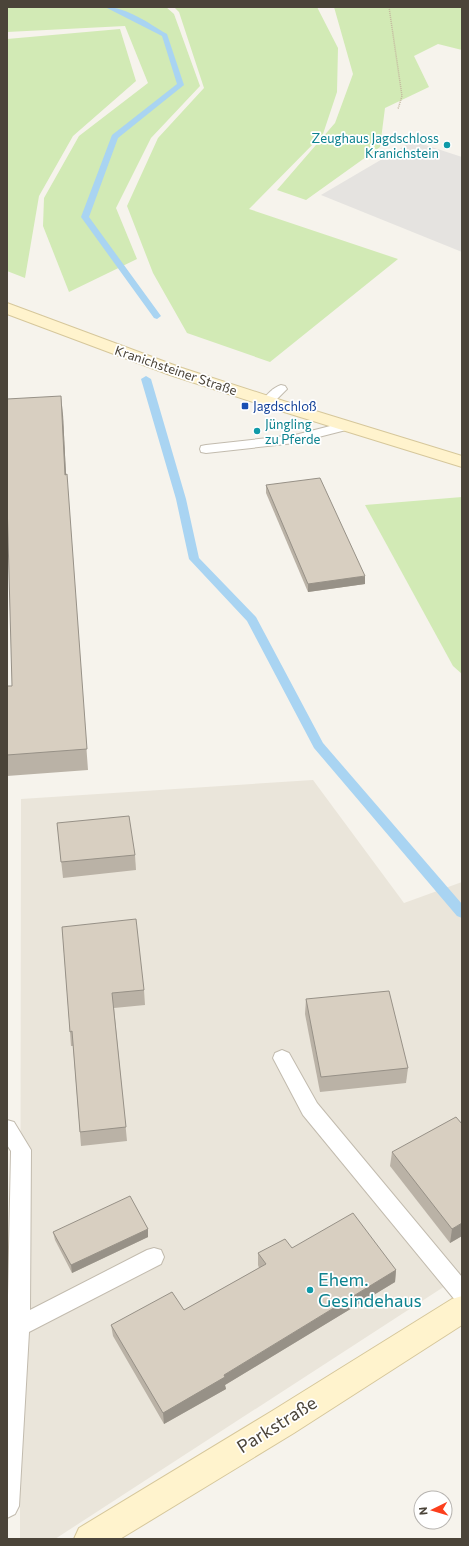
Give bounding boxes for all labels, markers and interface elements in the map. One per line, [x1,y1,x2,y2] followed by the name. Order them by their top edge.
[312,130,439,161] place label: Zeughaus Jagdschloss Kranichstein
[442,140,452,150] marker: Zeughaus Jagdschloss Kranichstein
[113,342,239,398] street label: Kranichsteiner Straße
[253,398,317,414] place label: Jagdschloß
[240,401,250,411] marker: Jagdschloß
[265,416,321,447] place label: Jüngling zu Pferde
[252,426,262,436] marker: Jüngling zu Pferde
[318,1268,422,1311] place label: Ehem. Gesindehaus
[305,1285,315,1295] marker: Ehem. Gesindehaus
[232,1391,320,1457] street label: Parkstraße
[413,1490,453,1530] north arrow
[416,1506,429,1516] text: N

